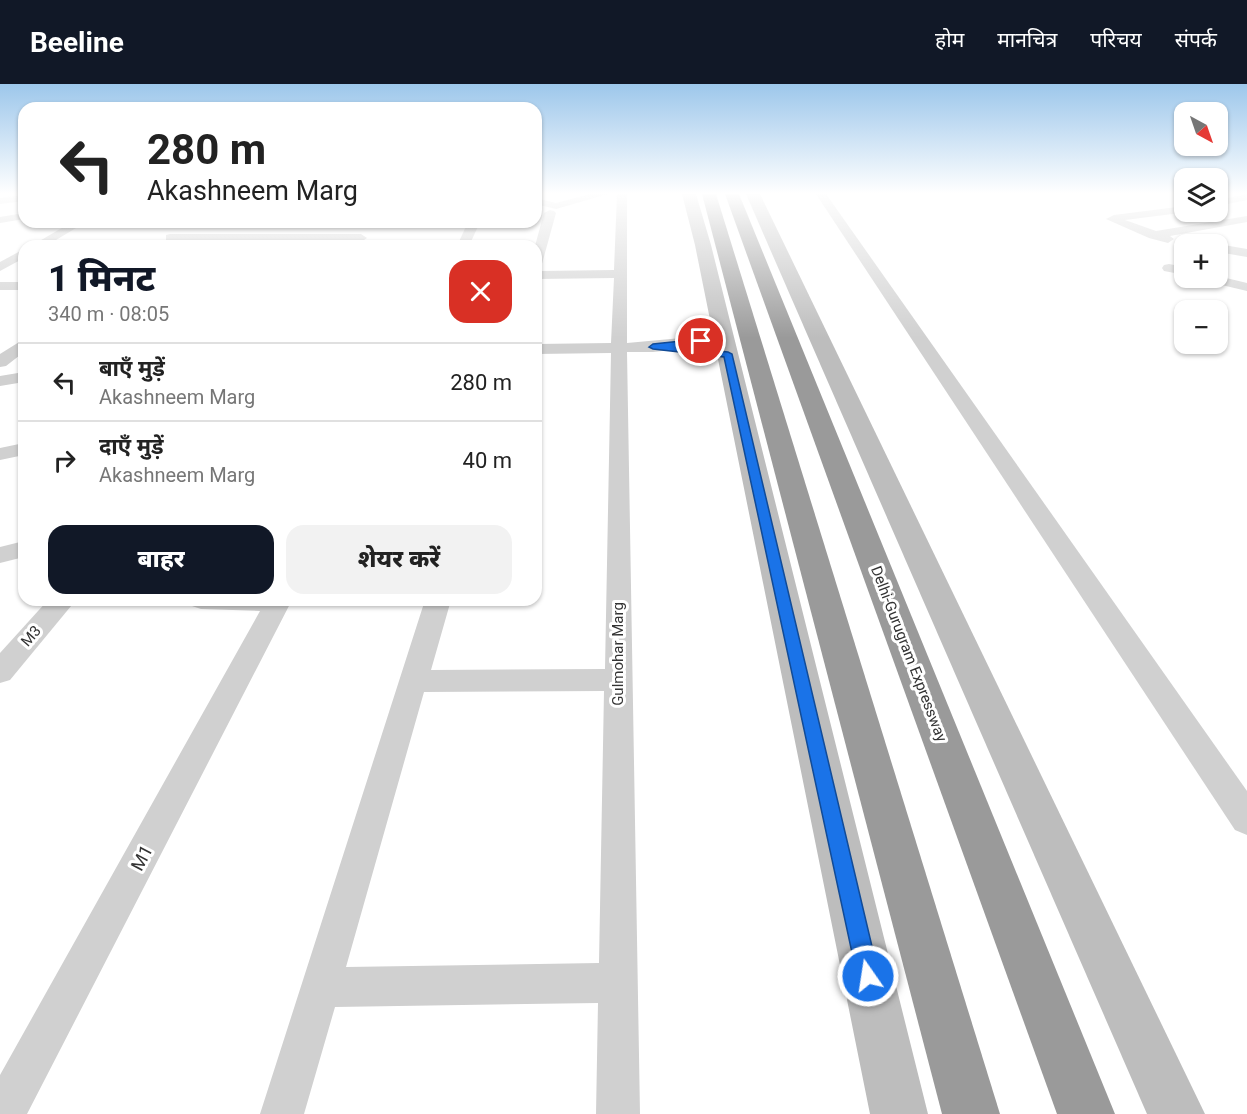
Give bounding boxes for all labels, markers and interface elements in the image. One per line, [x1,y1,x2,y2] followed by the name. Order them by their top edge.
[30,26,124,59] text: Beeline
[935,28,964,52] text: होम
[997,28,1057,52] text: मानचित्र
[1090,28,1142,52] text: परिचय
[1175,28,1217,52] text: संपर्क
[1174,102,1228,156] north arrow
[1174,102,1228,354] map controls
[147,125,266,174] text: 280 m
[48,126,126,204] icon: left
[1174,168,1228,222] button: layers
[147,175,358,207] text: Akashneem Marg
[1174,234,1228,288] button: +
[48,258,155,300] text: 1 मिनट
[449,260,512,323] button: close
[1174,300,1228,354] button: −
[48,302,169,326] text: 340 m · 08:05
[675,315,726,366] pin
[684,324,717,357] icon: arrive
[99,356,165,381] text: बाएँ मुड़ें
[48,366,81,399] icon: left
[450,370,512,395] text: 280 m
[99,385,255,409] text: Akashneem Marg
[99,434,164,459] text: दाएँ मुड़ें
[48,444,81,477] icon: right
[463,448,512,473] text: 40 m
[99,463,255,487] text: Akashneem Marg
[48,525,274,594] button: बाहर
[286,525,512,594] button: शेयर करें
[867,564,951,744] street label: Delhi-Gurugram Expressway
[609,602,627,706] street label: Gulmohar Marg
[17,622,45,650] street label: M3
[126,841,157,874] street label: M1
[836,944,900,1008] position arrow

